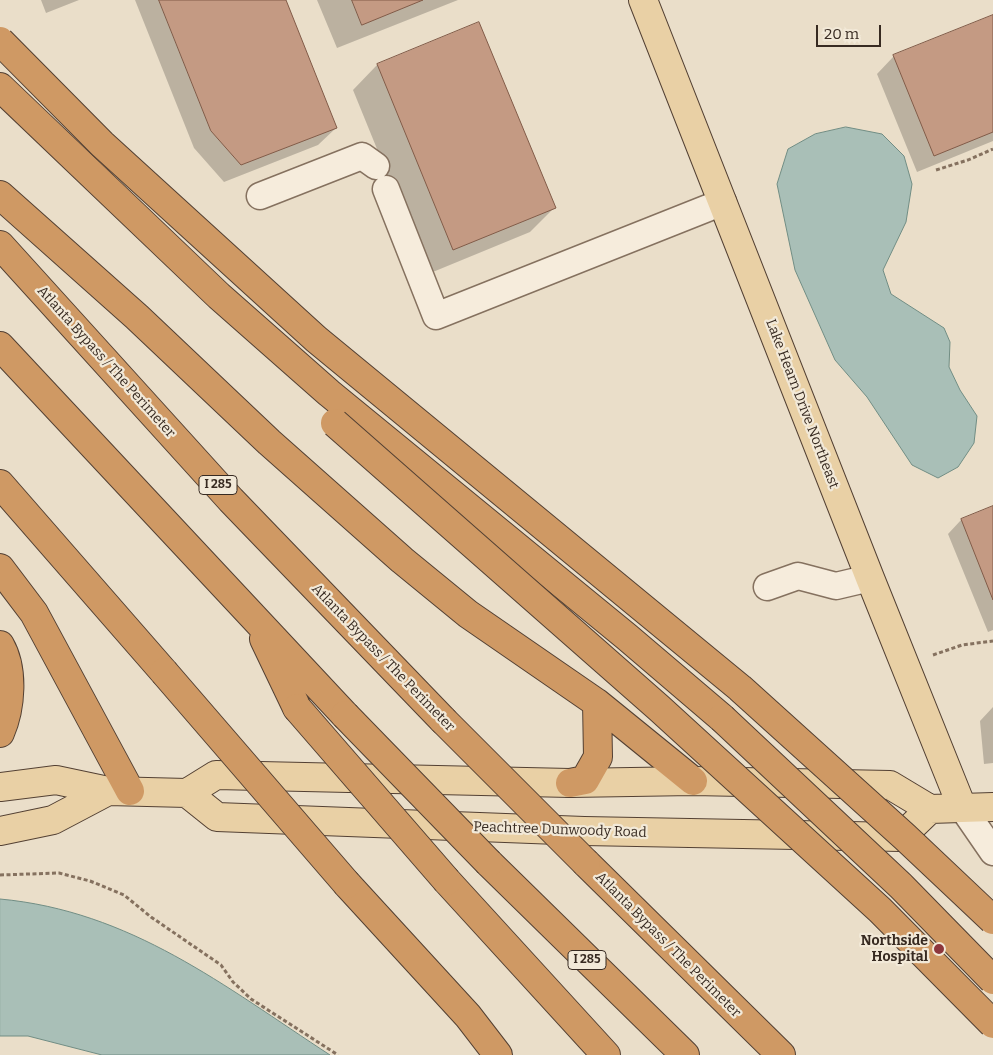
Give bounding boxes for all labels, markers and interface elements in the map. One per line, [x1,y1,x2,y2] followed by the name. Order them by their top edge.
[818,15,883,47] scale bar
[824,25,859,43] text: 20 m
[33,283,179,441] street label: Atlanta Bypass / The Perimeter
[762,317,842,491] street label: Lake Hearn Drive Northeast
[199,476,237,494] road number: I 285
[308,581,458,735] street label: Atlanta Bypass / The Perimeter
[473,819,647,841] street label: Peachtree Dunwoody Road
[592,869,744,1021] street label: Atlanta Bypass / The Perimeter
[861,933,928,966] place label: Northside Hospital
[932,942,946,956] marker: Northside Hospital
[568,950,606,970] road number: I 285

